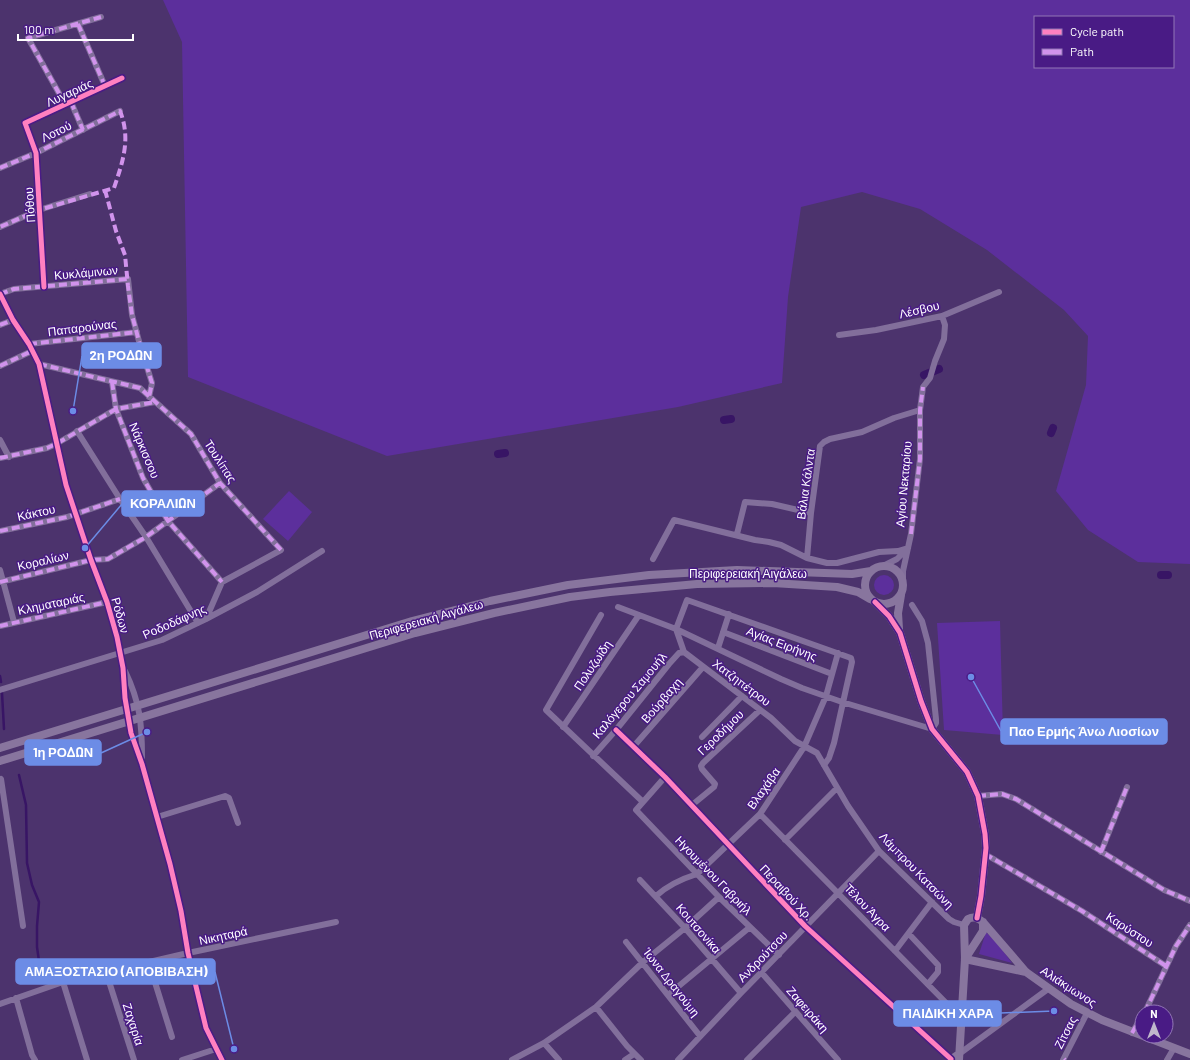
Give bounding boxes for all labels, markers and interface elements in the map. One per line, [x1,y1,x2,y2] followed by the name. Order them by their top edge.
[18,16,133,42] scale bar
[1034,16,1174,68] legend
[24,22,54,36] text: 100 m
[1070,24,1124,38] text: Cycle path
[1070,44,1094,58] text: Path
[44,75,95,110] street label: Λυγαριάς
[38,118,74,144] street label: Λοτού
[21,187,37,223] street label: Πόθου
[54,262,118,282] street label: Κυκλάμινων
[897,298,941,321] street label: Λέσβου
[47,316,117,339] street label: Παπαρούνας
[82,343,161,368] callout: 2η ΡΟΔΩΝ
[90,347,152,363] text: 2η ΡΟΔΩΝ
[126,420,163,480] street label: Νάρκισσου
[201,437,240,486] street label: Τουλίπας
[892,440,915,528] street label: Αγίου Νεκταρίου
[793,448,817,520] street label: Βάλια Κάλντα
[122,491,204,516] callout: ΚΟΡΑΛΙΩΝ
[130,495,196,511] text: ΚΟΡΑΛΙΩΝ
[16,501,56,523] street label: Κάκτου
[16,547,70,574] street label: Κοραλίων
[689,566,807,581] street label: Περιφερειακή Αιγάλεω
[16,589,86,618] street label: Κληματαριάς
[109,595,133,635] street label: Ρόδων
[367,596,485,643] street label: Περιφερειακή Αιγάλεω
[140,601,208,642] street label: Ροδοδάφνης
[744,623,819,664] street label: Αγίας Ειρήνης
[570,637,615,693] street label: Πολυζωίδη
[589,649,670,741] street label: Καλόγερου Σαμουήλ
[710,656,774,709] street label: Χατζηπέτρου
[638,675,685,726] street label: Βούρβαχη
[694,707,747,758] street label: Γεροδήμου
[1001,719,1167,744] callout: Παο Ερμής Άνω Λιοσίων
[1009,723,1159,739] text: Παο Ερμής Άνω Λιοσίων
[25,740,101,765] callout: 1η ΡΟΔΩΝ
[33,744,93,760] text: 1η ΡΟΔΩΝ
[744,764,783,812] street label: Βλαχάβα
[876,829,957,912] street label: Λάμπρου Κατσώνη
[672,833,755,918] street label: Ηγουμένου Γαβριήλ
[757,861,816,923] street label: Περαιβού Χρ.
[841,880,894,934] street label: Τέλου Άγρα
[674,900,724,956] street label: Κουτσονίκα
[1103,909,1156,950] street label: Καρύστου
[197,923,249,948] street label: Νικηταρά
[734,927,791,985] street label: Ανδρούτσου
[639,944,703,1020] street label: Ίωνα Δραγούμη
[16,959,215,984] callout: ΑΜΑΞΟΣΤΑΣΙΟ (ΑΠΟΒΙΒΑΣΗ)
[24,963,208,979] text: ΑΜΑΞΟΣΤΑΣΙΟ (ΑΠΟΒΙΒΑΣΗ)
[1038,963,1100,1010] street label: Αλιάκμωνος
[783,983,832,1036] street label: Ζαφειράκη
[120,1001,147,1047] street label: Ζαχαρία
[894,1001,1001,1026] callout: ΠΑΙΔΙΚΗ ΧΑΡΑ
[1134,1004,1174,1044] north arrow
[902,1005,994,1021] text: ΠΑΙΔΙΚΗ ΧΑΡΑ
[1150,1007,1158,1020] text: N
[1051,1013,1080,1051] street label: Ζίτσας

